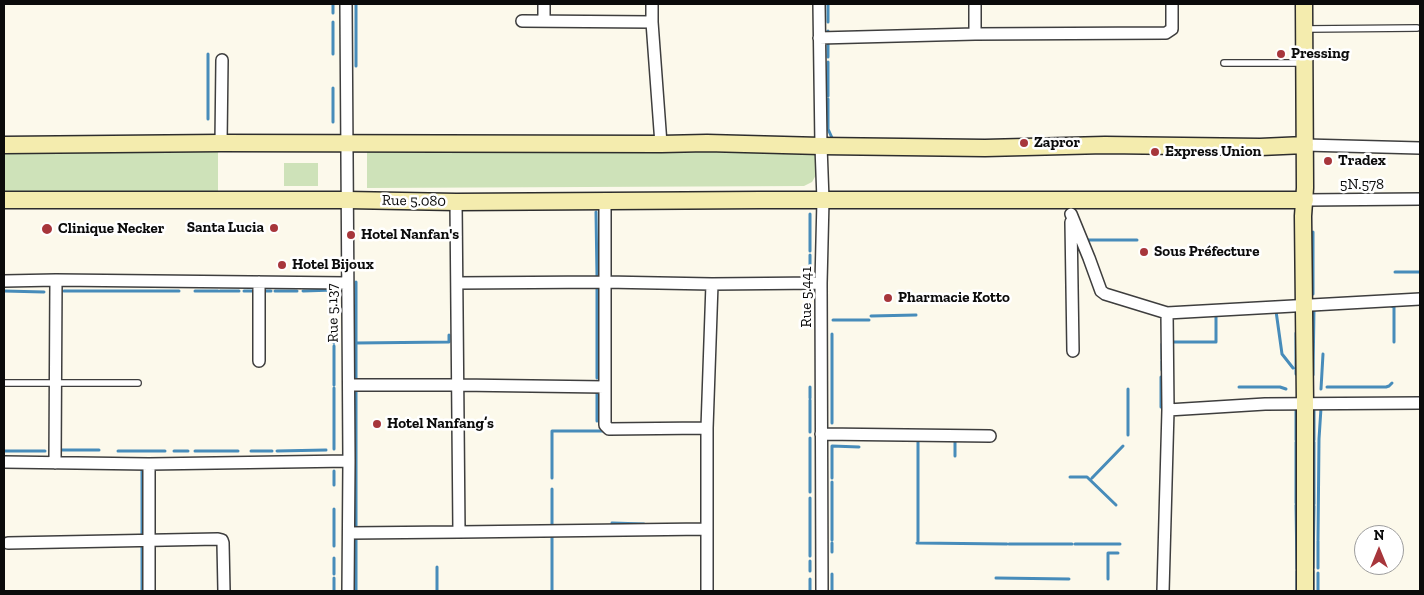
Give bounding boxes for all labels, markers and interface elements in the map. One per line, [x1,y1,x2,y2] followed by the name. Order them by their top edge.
[1291,45,1349,63] place label: Pressing
[1275,48,1287,60] marker: Pressing
[1034,134,1080,152] place label: Zapror
[1018,137,1030,149] marker: Zapror
[1165,143,1261,161] place label: Express Union
[1149,146,1161,158] marker: Express Union
[1338,152,1386,170] place label: Tradex
[1322,155,1334,167] marker: Tradex
[1340,176,1384,194] street label: 5N.578
[382,191,446,211] street label: Rue 5.080
[187,219,264,237] place label: Santa Lucia
[58,220,164,238] place label: Clinique Necker
[40,222,54,236] marker: Clinique Necker
[268,222,280,234] marker: Santa Lucia
[361,226,459,244] place label: Hotel Nanfan's
[345,229,357,241] marker: Hotel Nanfan's
[1154,243,1259,261] place label: Sous Préfecture
[1138,246,1150,258] marker: Sous Préfecture
[292,256,374,274] place label: Hotel Bijoux
[276,259,288,271] marker: Hotel Bijoux
[798,267,816,327] street label: Rue 5.441
[323,283,343,343] street label: Rue 5.137
[898,289,1010,307] place label: Pharmacie Kotto
[882,292,894,304] marker: Pharmacie Kotto
[387,415,494,433] place label: Hotel Nanfang’s
[371,418,383,430] marker: Hotel Nanfang’s
[1354,525,1404,575] north arrow
[1374,527,1384,544] text: N

